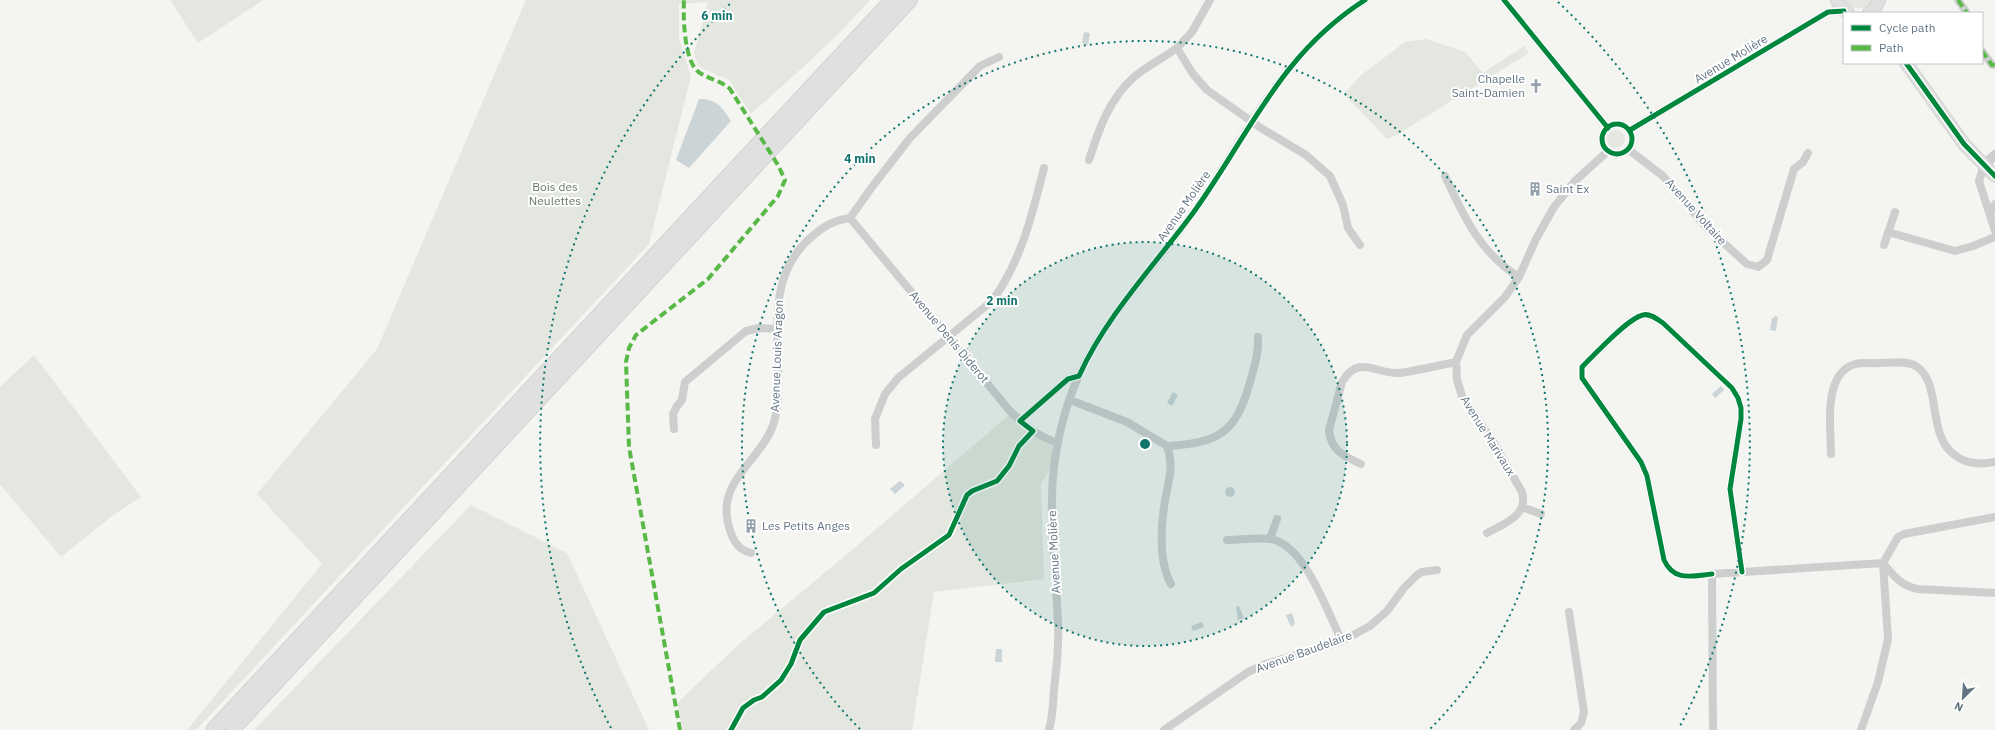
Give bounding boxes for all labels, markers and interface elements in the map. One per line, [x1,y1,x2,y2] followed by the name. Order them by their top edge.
[701,8,733,23] text: 6 min
[1843,12,1983,64] legend
[1879,20,1936,35] text: Cycle path
[1691,31,1771,86] street label: Avenue Molière
[1879,40,1904,55] text: Path
[1452,71,1525,100] place label: Chapelle Saint-Damien
[1528,78,1544,94] church icon: Chapelle Saint-Damien
[844,151,876,166] text: 4 min
[1154,167,1214,244] street label: Avenue Molière
[1663,175,1730,248] street label: Avenue Voltaire
[529,179,581,208] park label: Bois des Neulettes
[1527,181,1543,197] building icon: Saint Ex
[1546,181,1589,196] place label: Saint Ex
[906,287,992,386] street label: Avenue Denis Diderot
[986,293,1018,308] text: 2 min
[767,300,786,412] street label: Avenue Louis Aragon
[1458,393,1519,479] street label: Avenue Marivaux
[1138,437,1152,451] centre of rings
[1044,510,1063,594] street label: Avenue Molière
[743,518,759,534] building icon: Les Petits Anges
[762,518,850,533] place label: Les Petits Anges
[1254,627,1354,676] street label: Avenue Baudelaire
[1943,678,1983,718] north arrow
[1952,699,1965,715] text: N

